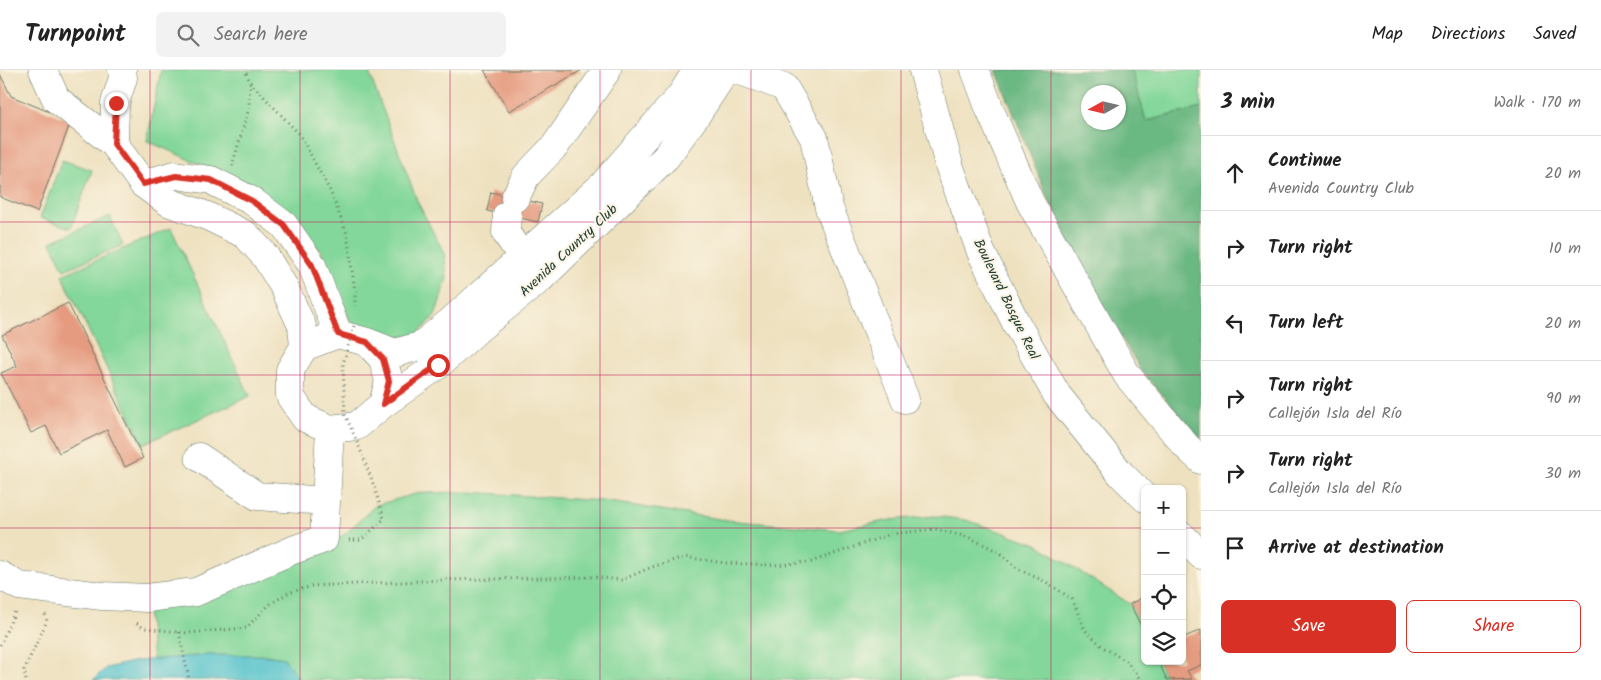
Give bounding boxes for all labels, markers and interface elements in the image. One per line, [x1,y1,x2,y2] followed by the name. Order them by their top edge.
[156,12,506,57] search box
[25,15,126,54] text: Turnpoint
[214,20,308,50] text: Search here
[1371,20,1403,49] text: Map
[1431,20,1505,49] text: Directions
[1533,20,1576,49] text: Saved
[174,21,202,49] icon: search
[1081,85,1126,130] north arrow
[1221,86,1275,119] text: 3 min
[1493,90,1581,115] text: Walk · 170 m
[105,92,128,115] route end
[1268,146,1341,176] text: Continue
[1221,159,1249,187] icon: ahead
[1545,161,1581,186] text: 20 m
[1268,176,1414,201] text: Avenida Country Club
[514,199,623,302] street label: Avenida Country Club
[1268,233,1353,263] text: Turn right
[1221,234,1249,262] icon: right
[967,235,1045,364] street label: Boulevard Bosque Real
[1549,236,1581,261] text: 10 m
[1268,308,1343,338] text: Turn left
[1221,309,1249,337] icon: left
[1545,311,1581,336] text: 20 m
[427,354,450,377] route start
[1268,371,1353,401] text: Turn right
[1221,384,1249,412] icon: right
[1546,386,1581,411] text: 90 m
[1268,401,1402,426] text: Callejón Isla del Río
[1268,446,1353,476] text: Turn right
[1221,459,1249,487] icon: right
[1545,461,1581,486] text: 30 m
[1268,476,1402,501] text: Callejón Isla del Río
[1141,485,1186,665] map controls
[1141,485,1186,530] button: +
[1141,530,1186,575] button: −
[1268,533,1444,563] text: Arrive at destination
[1221,534,1249,562] icon: arrive
[1141,575,1186,620] button: locate
[1221,600,1396,653] button: Save
[1406,600,1581,653] button: Share
[1141,620,1186,665] button: layers

